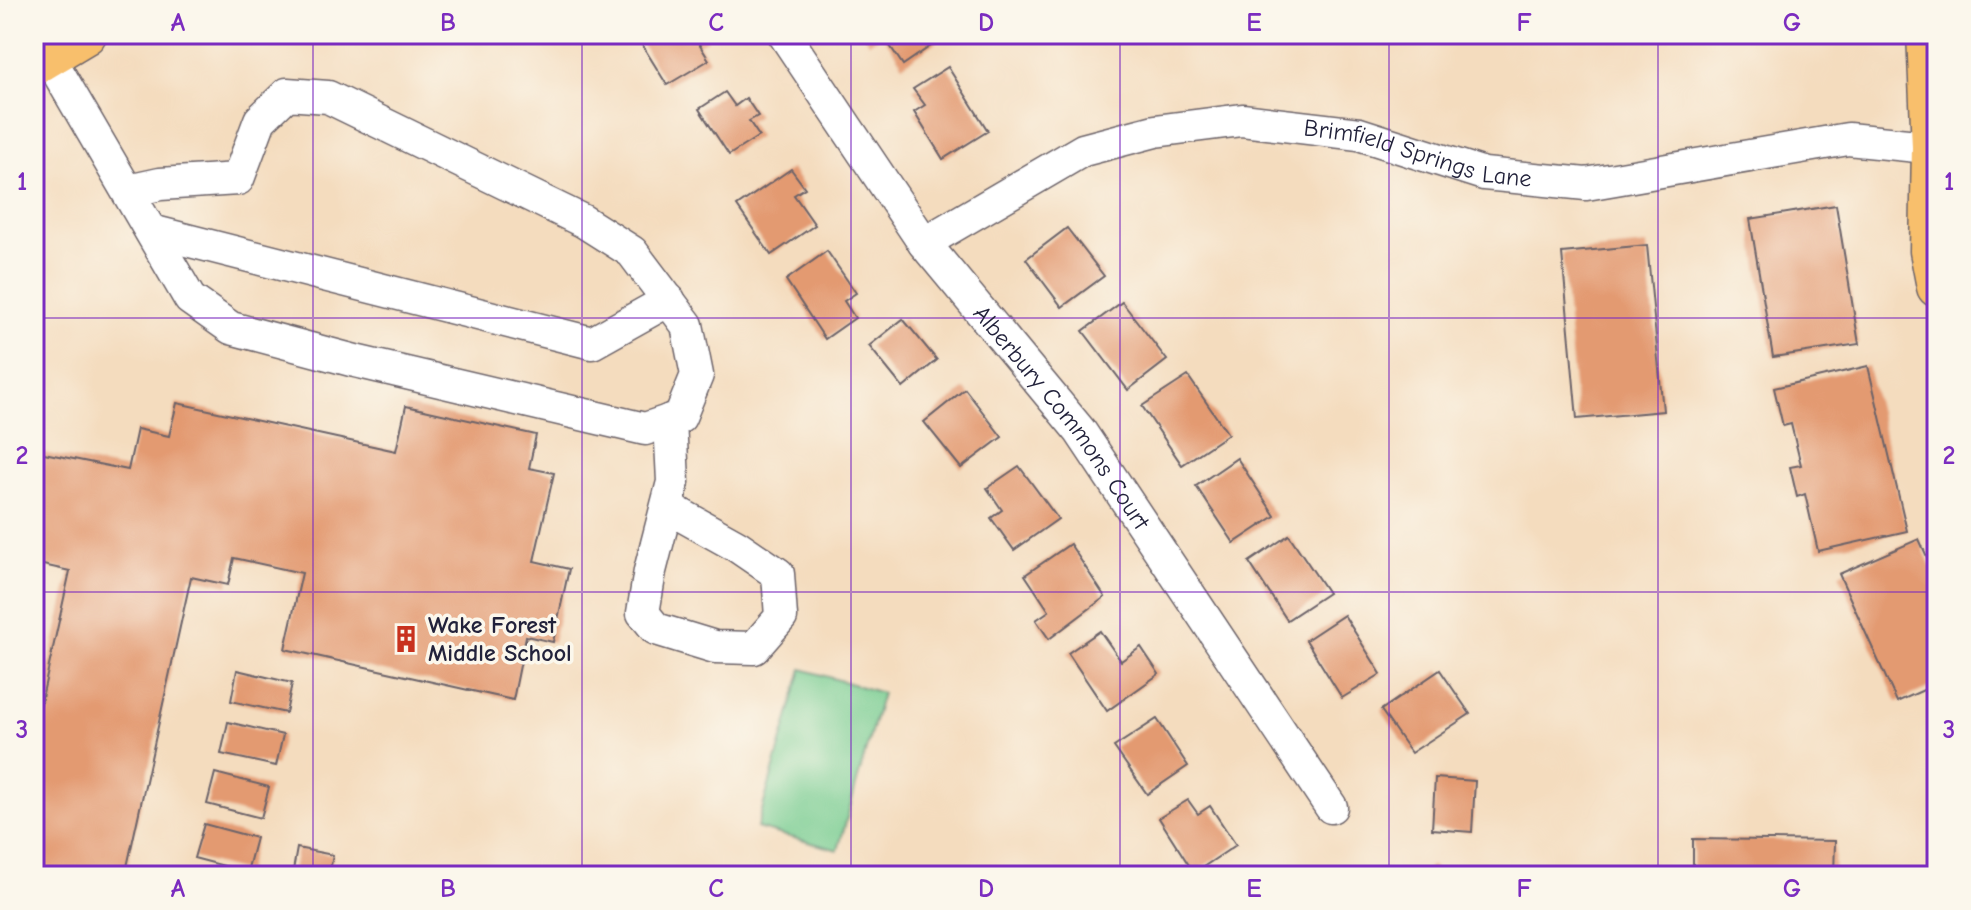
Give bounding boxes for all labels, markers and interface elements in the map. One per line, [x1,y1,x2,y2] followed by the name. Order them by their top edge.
[171,8,186,38] text: A
[440,8,456,38] text: B
[708,8,724,38] text: C
[978,8,994,38] text: D
[1246,8,1262,38] text: E
[1516,8,1532,38] text: F
[1783,8,1801,38] text: G
[1302,114,1533,193] street label: Brimfield Springs Lane
[17,167,27,197] text: 1
[1944,167,1954,197] text: 1
[968,300,1156,536] street label: Alberbury Commons Court
[16,441,28,471] text: 2
[1943,441,1955,471] text: 2
[428,611,572,667] place label: Wake Forest Middle School
[391,624,421,654] building icon: Wake Forest Middle School
[16,715,28,745] text: 3
[1943,715,1955,745] text: 3
[171,874,186,904] text: A
[440,874,456,904] text: B
[708,874,724,904] text: C
[978,874,994,904] text: D
[1246,874,1262,904] text: E
[1516,874,1532,904] text: F
[1783,874,1801,904] text: G

